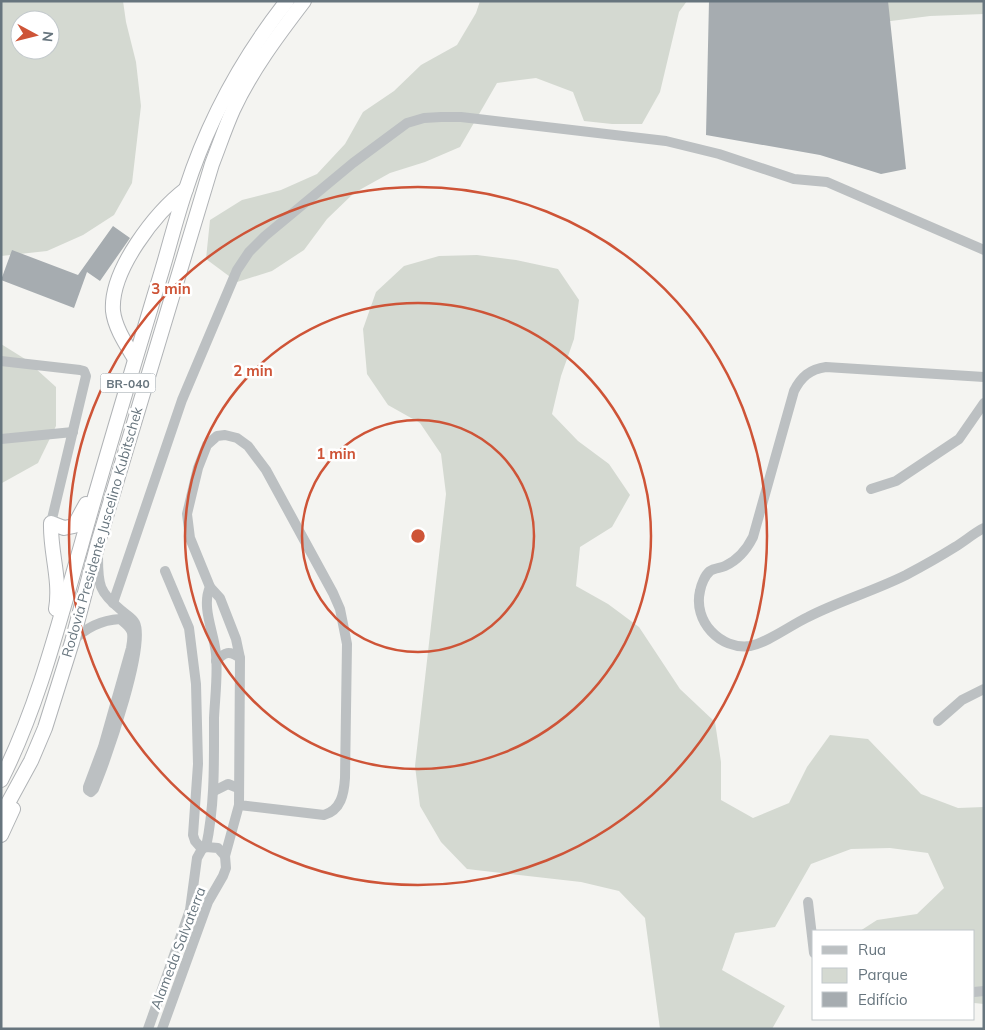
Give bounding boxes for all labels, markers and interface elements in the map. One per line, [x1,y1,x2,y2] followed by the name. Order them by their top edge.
[10,10,60,60] north arrow
[38,30,57,43] text: N
[151,279,191,298] text: 3 min
[233,361,273,380] text: 2 min
[100,373,156,392] road number: BR-040
[58,404,147,659] street label: Rodovia Presidente Juscelino Kubitschek
[316,444,356,463] text: 1 min
[409,527,427,545] centre of rings
[146,884,210,1012] street label: Alameda Salvaterra
[812,930,975,1020] legend
[858,940,886,959] text: Rua
[858,965,908,984] text: Parque
[858,990,908,1009] text: Edifício

